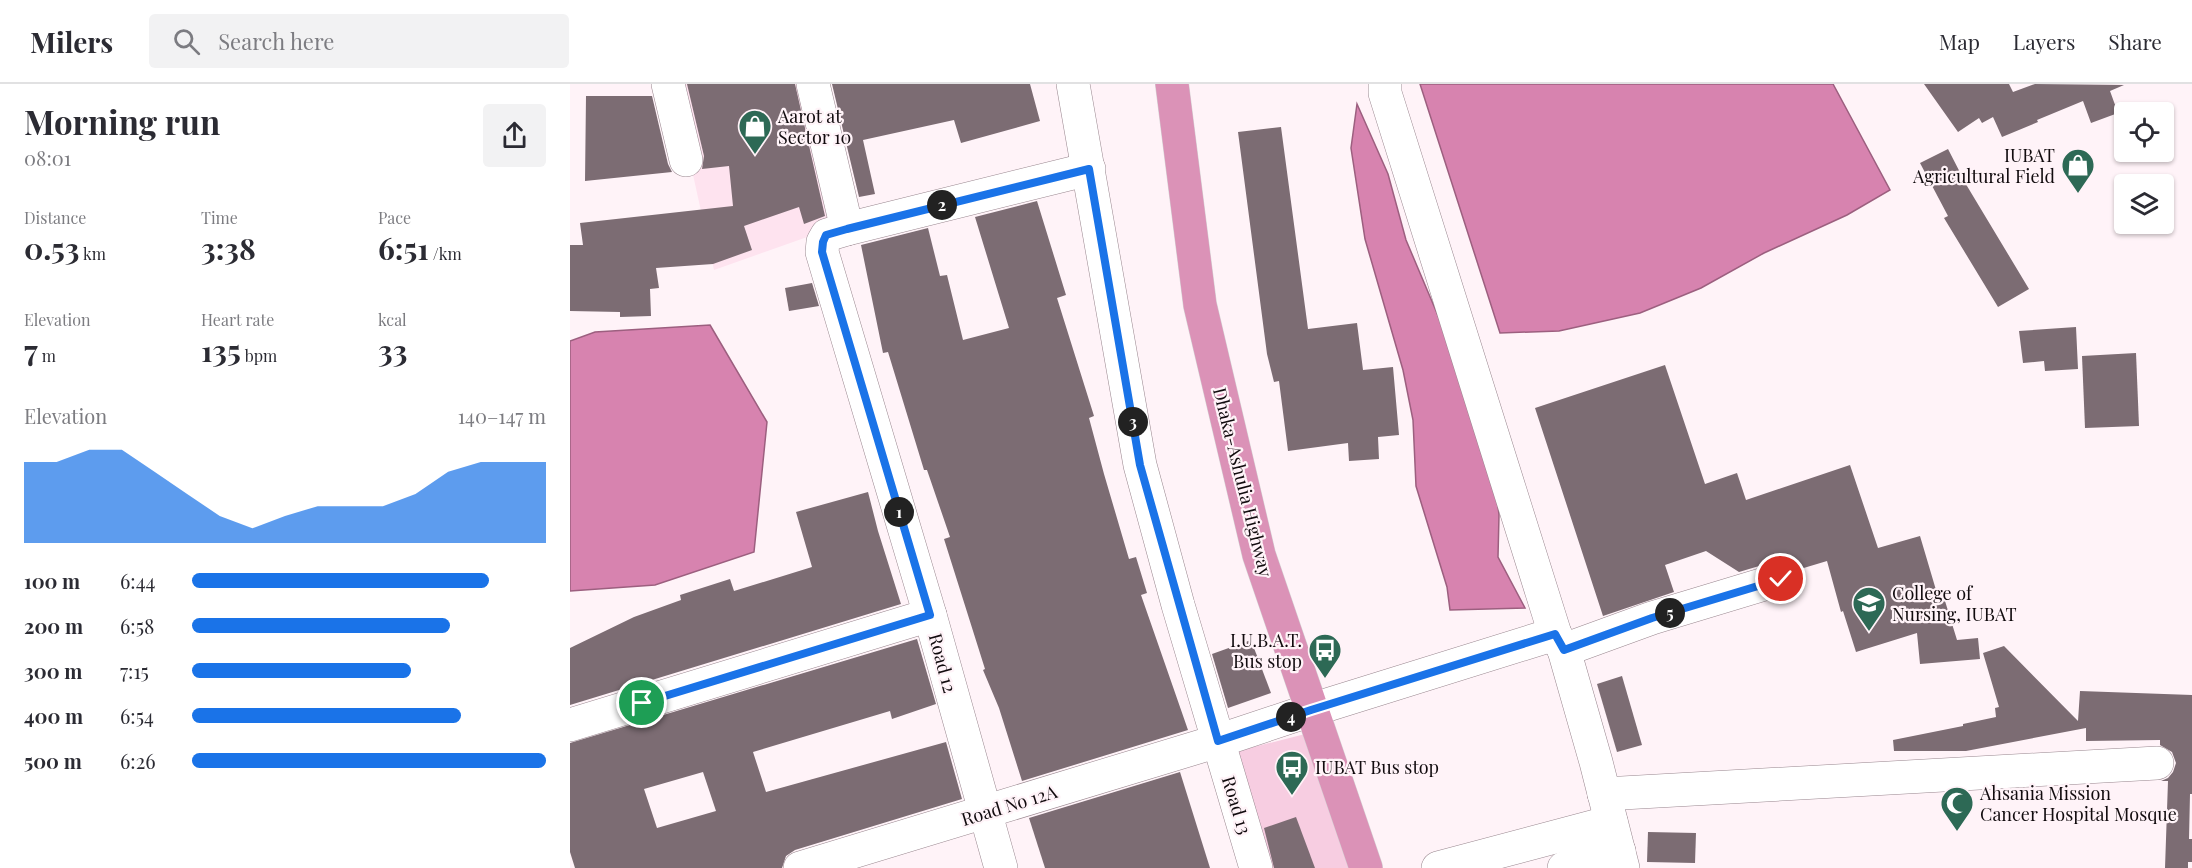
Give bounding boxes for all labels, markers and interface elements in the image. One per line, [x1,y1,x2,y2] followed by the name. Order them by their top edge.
[149,14,569,68] search box
[30,23,113,60] text: Milers
[170,25,203,58] icon: search
[218,26,335,56] text: Search here
[1939,27,1980,55] text: Map
[2013,27,2075,55] text: Layers
[2108,27,2162,55] text: Share
[24,99,220,143] text: Morning run
[2114,102,2174,234] map controls
[2114,102,2174,162] button: locate
[483,104,546,167] button: share
[777,104,851,149] place label: Aarot at Sector 10
[737,108,773,155] shop icon: Aarot at Sector 10
[1912,143,2056,188] place label: IUBAT Agricultural Field
[24,144,71,171] text: 08:01
[2060,147,2096,194] shop icon: IUBAT Agricultural Field
[2114,174,2174,234] button: layers
[927,190,957,220] pin: 2
[938,194,946,215] text: 2
[24,207,86,228] text: Distance
[201,207,238,228] text: Time
[378,207,411,228] text: Pace
[24,228,79,268] text: 0.53
[201,228,256,268] text: 3:38
[378,228,429,268] text: 6:51
[79,243,106,264] text: km
[429,243,462,264] text: /km
[24,309,91,330] text: Elevation
[201,309,274,330] text: Heart rate
[378,309,407,330] text: kcal
[24,330,38,370] text: 7
[201,330,241,370] text: 135
[378,330,407,370] text: 33
[38,345,56,366] text: m
[241,345,277,366] text: bpm
[1208,385,1278,579] street label: Dhaka-Ashulia Highway
[24,402,107,429] text: Elevation
[458,402,546,429] text: 140–147 m
[1118,407,1148,437] pin: 3
[1129,411,1137,432] text: 3
[884,497,914,527] pin: 1
[896,501,902,522] text: 1
[1755,553,1806,604] pin
[1764,562,1797,595] icon: check
[24,567,80,594] text: 100 m
[120,567,155,594] text: 6:44
[1892,581,2017,626] place label: College of Nursing, IUBAT
[1851,585,1887,632] school or university icon: College of Nursing, IUBAT
[1655,598,1685,628] pin: 5
[1666,602,1674,623] text: 5
[24,612,83,639] text: 200 m
[120,612,154,639] text: 6:58
[1230,628,1302,673] place label: I.U.B.A.T. Bus stop
[924,631,962,695] street label: Road 12
[1307,632,1343,679] bus stop icon: I.U.B.A.T. Bus stop
[24,657,82,684] text: 300 m
[120,657,149,684] text: 7:15
[616,677,667,728] pin
[625,686,658,719] icon: arrive
[24,702,83,729] text: 400 m
[120,702,154,729] text: 6:54
[1276,702,1306,732] pin: 4
[1287,706,1295,727] text: 4
[24,747,82,774] text: 500 m
[120,747,156,774] text: 6:26
[1274,749,1310,796] bus stop icon: IUBAT Bus stop
[1315,755,1439,779] place label: IUBAT Bus stop
[1217,773,1257,837] street label: Road 13
[958,779,1060,831] street label: Road No 12A
[1979,781,2177,826] place label: Ahsania Mission Cancer Hospital Mosque
[1939,785,1975,832] mosque icon: Ahsania Mission Cancer Hospital Mosque

